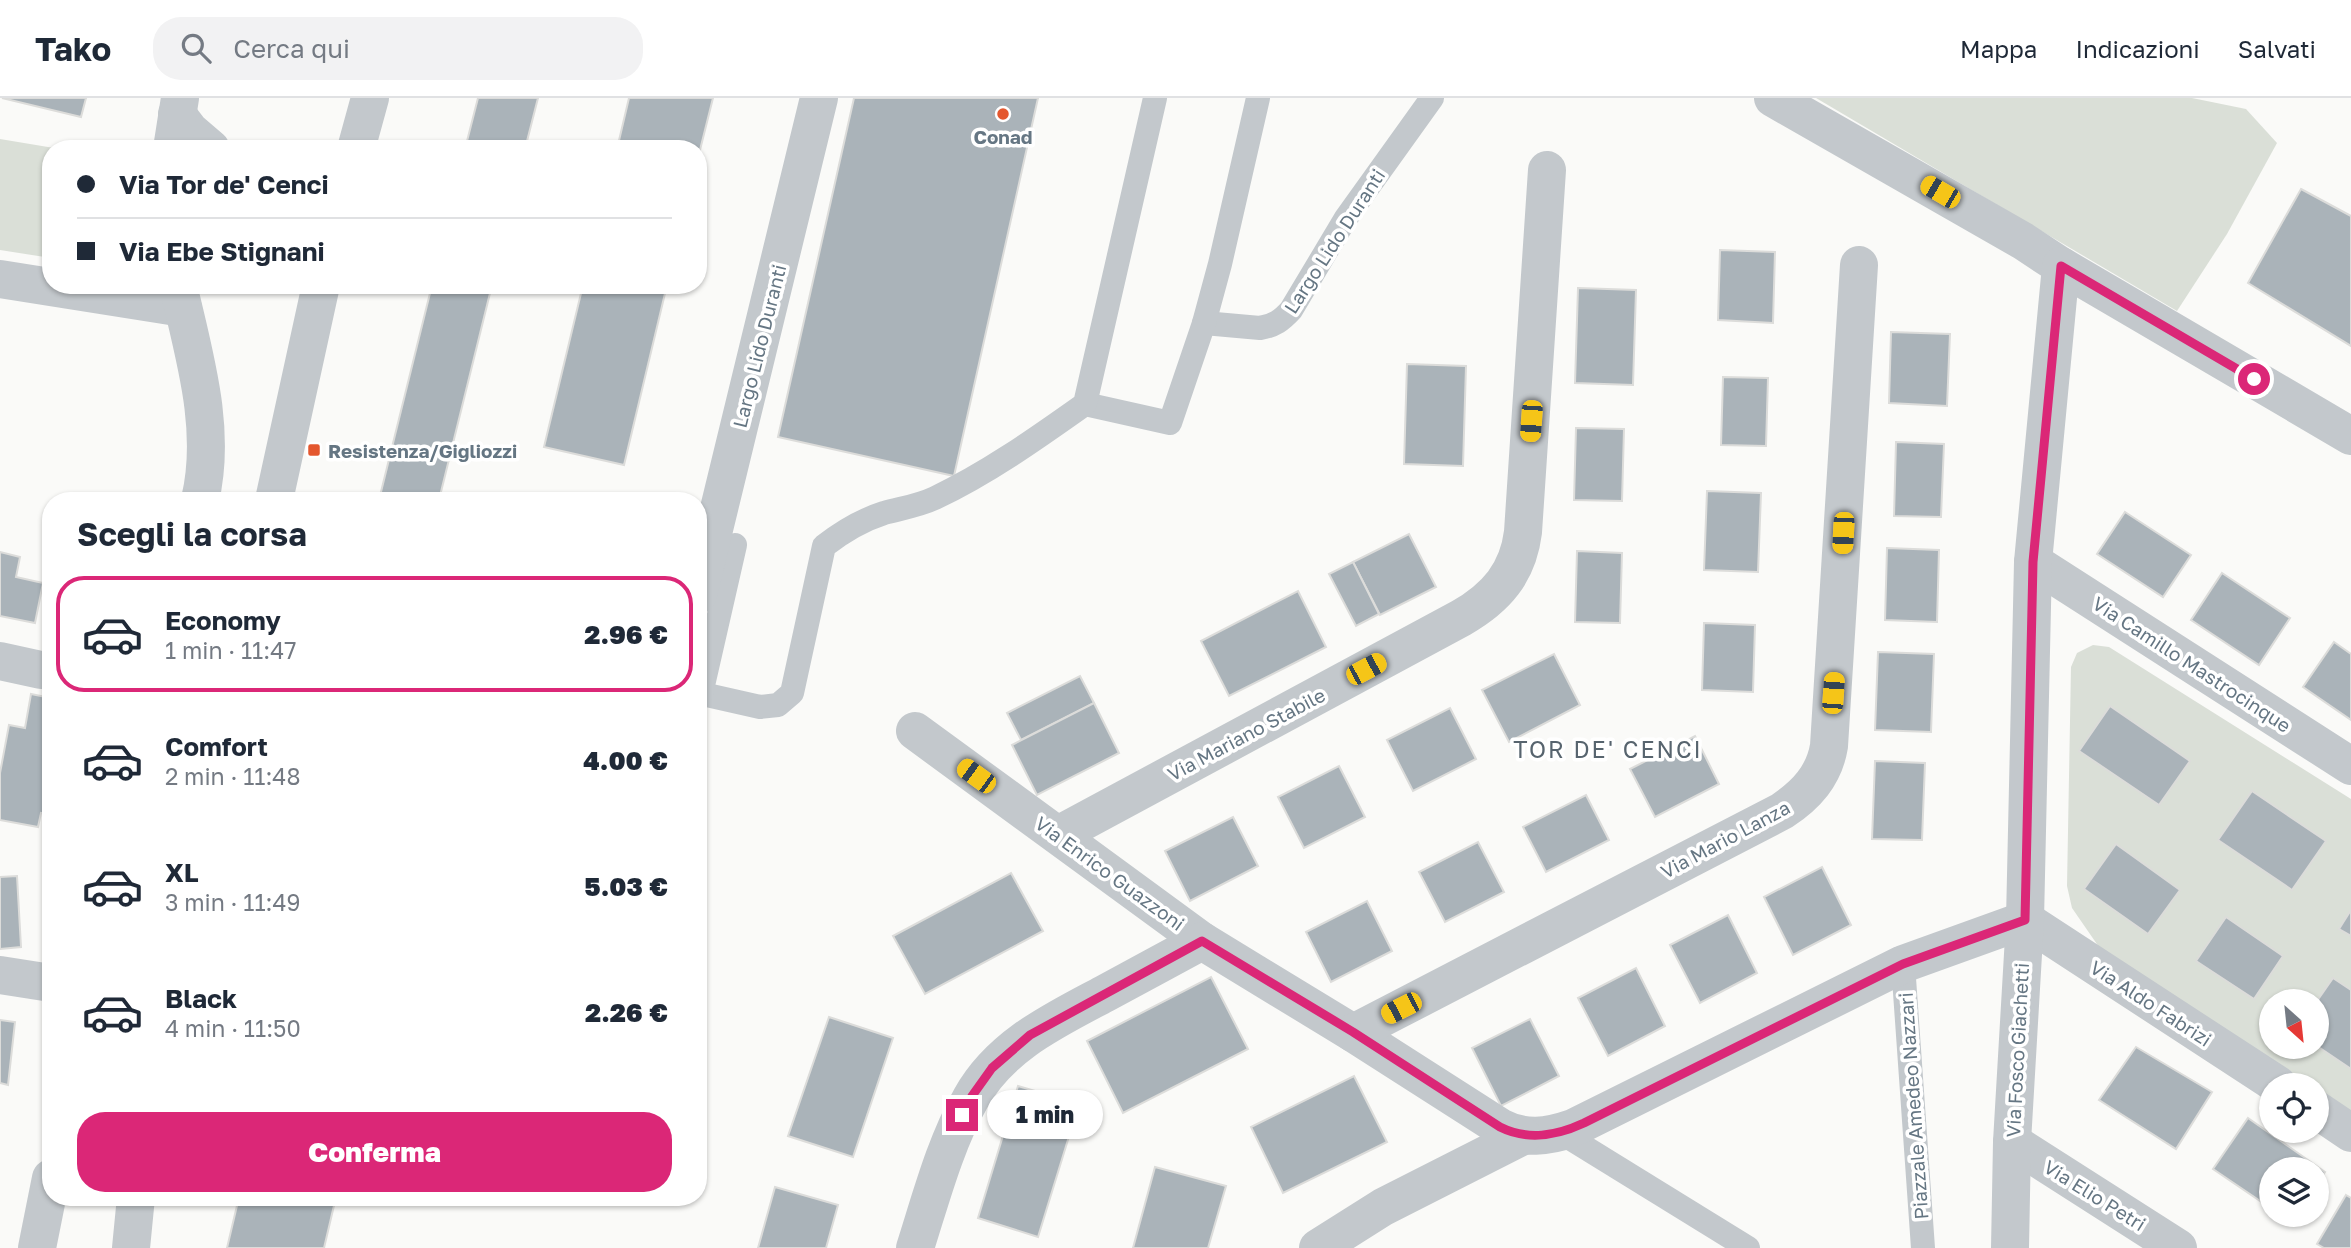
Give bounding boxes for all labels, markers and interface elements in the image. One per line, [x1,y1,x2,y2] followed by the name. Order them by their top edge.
[153,17,643,80] search box
[35,29,111,68] text: Tako
[177,29,215,67] icon: search
[233,33,350,64] text: Cerca qui
[1960,34,2037,63] text: Mappa
[2075,34,2200,63] text: Indicazioni
[2238,34,2316,63] text: Salvati
[995,106,1011,122] marker: Conad
[973,125,1033,148] place label: Conad
[1279,164,1389,318] street label: Largo Lido Duranti
[119,169,329,200] text: Via Tor de' Cenci
[1917,172,1964,212] car
[119,236,325,267] text: Via Ebe Stignani
[728,262,790,430] street label: Largo Lido Duranti
[2238,363,2270,395] route start
[1520,399,1543,443] car
[328,439,517,462] place label: Resistenza/Gigliozzi
[306,442,322,458] marker: Resistenza/Gigliozzi
[1832,511,1855,555] car
[77,515,307,553] text: Scegli la corsa
[2089,591,2295,737] street label: Via Camillo Mastrocinque
[81,603,144,666] icon: car
[165,605,281,636] text: Economy
[584,619,668,650] text: 2.96 €
[165,636,296,664] text: 1 min · 11:47
[1343,650,1390,688] car
[1822,671,1845,715] car
[1163,683,1329,785] street label: Via Mariano Stabile
[81,729,144,792] icon: car
[165,731,268,762] text: Comfort
[1513,735,1703,763] district label: TOR DE' CENCI
[583,745,668,776] text: 4.00 €
[953,755,1000,797] car
[165,762,300,790] text: 2 min · 11:48
[1657,795,1793,883] street label: Via Mario Lanza
[1031,811,1189,935] street label: Via Enrico Guazzoni
[81,855,144,918] icon: car
[165,857,199,888] text: XL
[584,871,668,902] text: 5.03 €
[165,888,300,916] text: 3 min · 11:49
[2086,955,2216,1051] street label: Via Aldo Fabrizi
[2001,962,2033,1138] street label: Via Fosco Giachetti
[81,981,144,1044] icon: car
[165,983,237,1014] text: Black
[1378,989,1425,1027] car
[2259,989,2329,1059] north arrow
[2259,989,2329,1227] map controls
[1894,992,1932,1220] street label: Piazzale Amedeo Nazzari
[585,997,668,1028] text: 2.26 €
[165,1014,301,1042] text: 4 min · 11:50
[2259,1073,2329,1143] button: locate
[986,1090,1102,1140] callout: 1 min
[946,1099,978,1131] route end
[1016,1100,1074,1128] text: 1 min
[77,1112,672,1192] button: Conferma
[2040,1155,2150,1235] street label: Via Elio Petri
[2259,1157,2329,1227] button: layers

